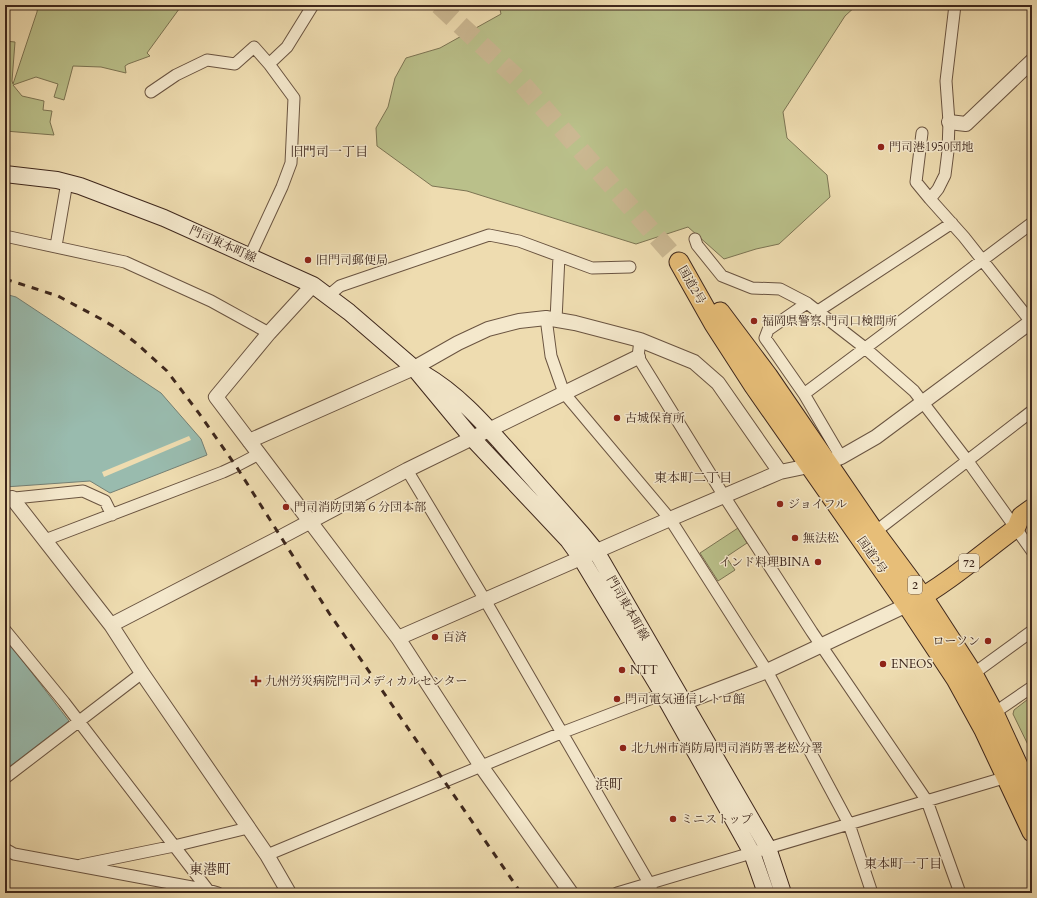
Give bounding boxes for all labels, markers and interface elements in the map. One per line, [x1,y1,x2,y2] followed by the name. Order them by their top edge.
[889,139,974,155] place label: 門司港1950団地
[876,142,886,152] marker: 門司港1950団地
[290,143,368,161] district label: 旧門司一丁目
[187,222,259,266] street label: 門司東本町線
[316,252,388,268] place label: 旧門司郵便局
[303,255,313,265] marker: 旧門司郵便局
[675,263,709,307] street label: 国道2号
[762,313,897,329] place label: 福岡県警察 門司口検問所
[749,316,759,326] marker: 福岡県警察 門司口検問所
[625,410,685,426] place label: 古城保育所
[612,413,622,423] marker: 古城保育所
[654,469,732,487] district label: 東本町二丁目
[788,496,847,512] place label: ジョイフル
[294,499,426,515] place label: 門司消防団第６分団本部
[775,499,785,509] marker: ジョイフル
[281,502,291,512] marker: 門司消防団第６分団本部
[803,530,839,546] place label: 無法松
[790,533,800,543] marker: 無法松
[853,533,891,577] street label: 国道2号
[719,554,810,570] place label: インド料理BINA
[959,554,979,572] road number: 72
[813,557,823,567] marker: インド料理BINA
[603,573,653,643] street label: 門司東本町線
[908,576,922,594] road number: 2
[443,629,467,645] place label: 百済
[430,632,440,642] marker: 百済
[932,633,980,649] place label: ローソン
[983,636,993,646] marker: ローソン
[891,656,932,672] place label: ENEOS
[878,659,888,669] marker: ENEOS
[630,662,658,678] place label: NTT
[617,665,627,675] marker: NTT
[265,673,468,689] place label: 九州労災病院門司メディカルセンター
[250,675,262,687] marker: 九州労災病院門司メディカルセンター
[625,691,745,707] place label: 門司電気通信レトロ館
[612,694,622,704] marker: 門司電気通信レトロ館
[631,740,823,756] place label: 北九州市消防局門司消防署老松分署
[618,743,628,753] marker: 北九州市消防局門司消防署老松分署
[595,775,623,794] district label: 浜町
[681,811,753,827] place label: ミニストップ
[668,814,678,824] marker: ミニストップ
[864,855,942,873] district label: 東本町一丁目
[189,860,231,879] district label: 東港町

